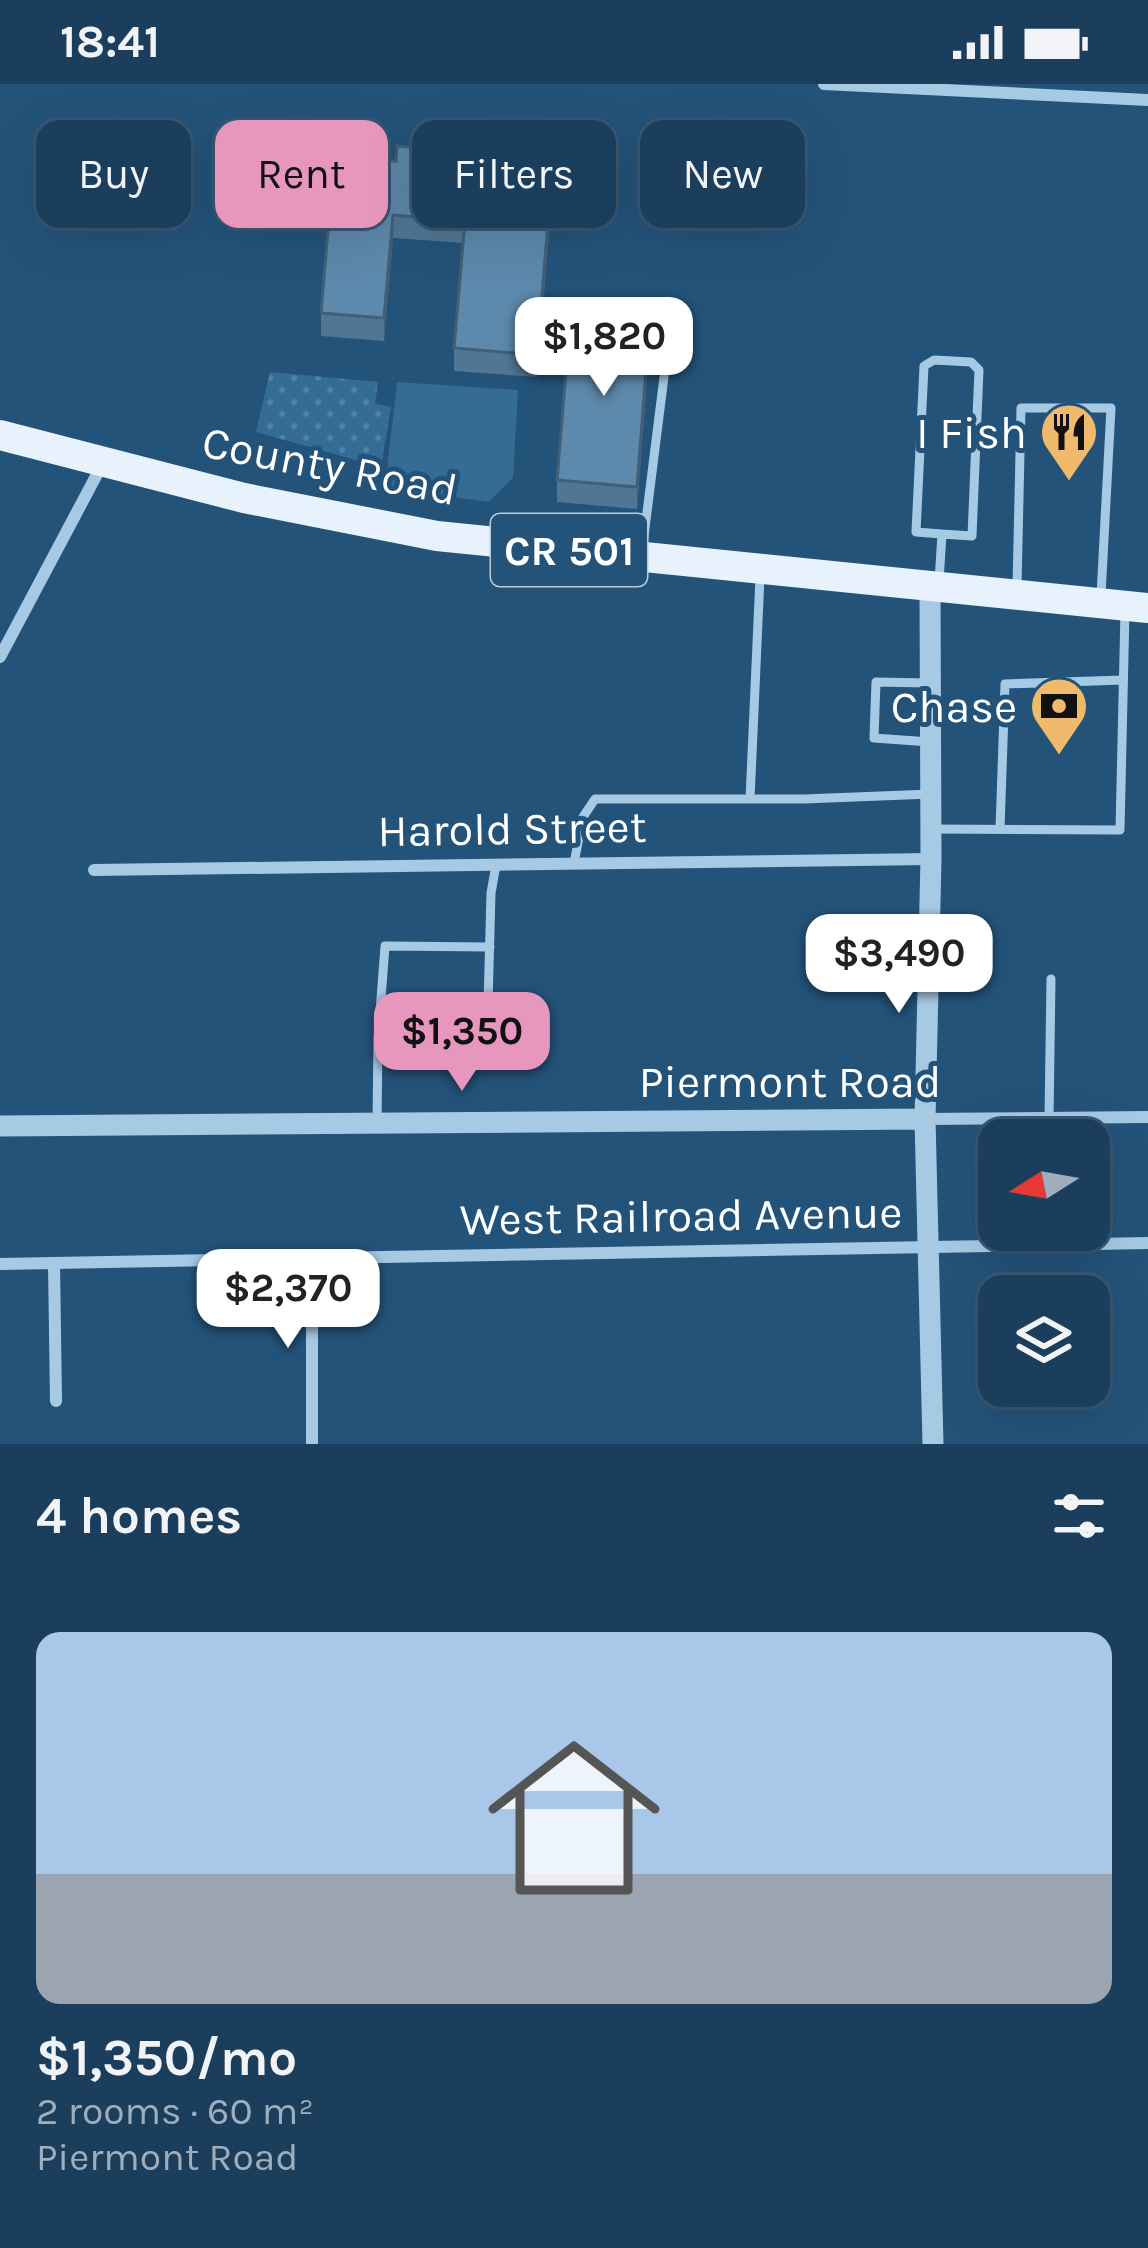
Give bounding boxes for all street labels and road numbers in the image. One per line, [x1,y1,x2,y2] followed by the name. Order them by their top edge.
[198,416,462,517] street label: County Road
[491,514,647,586] road number: CR 501
[377,801,647,857] street label: Harold Street
[639,1056,941,1108] street label: Piermont Road
[459,1186,903,1246] street label: West Railroad Avenue

